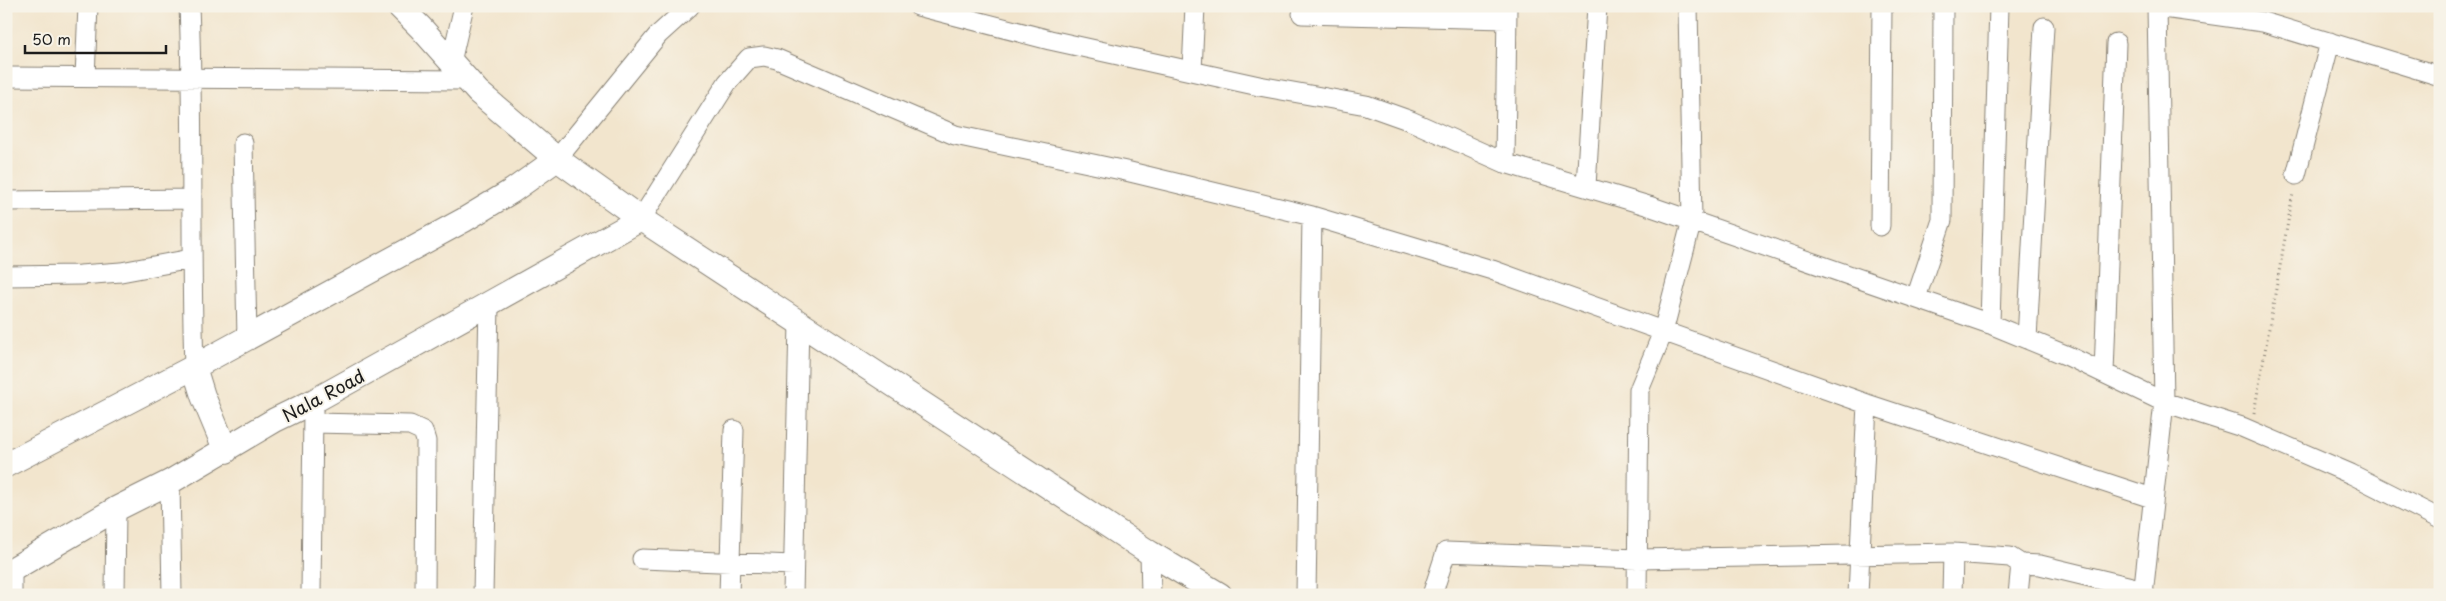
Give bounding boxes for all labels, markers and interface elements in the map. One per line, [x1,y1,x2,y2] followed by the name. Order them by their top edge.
[25,22,166,54] scale bar
[32,27,71,50] text: 50 m
[277,362,369,428] street label: Nala Road

